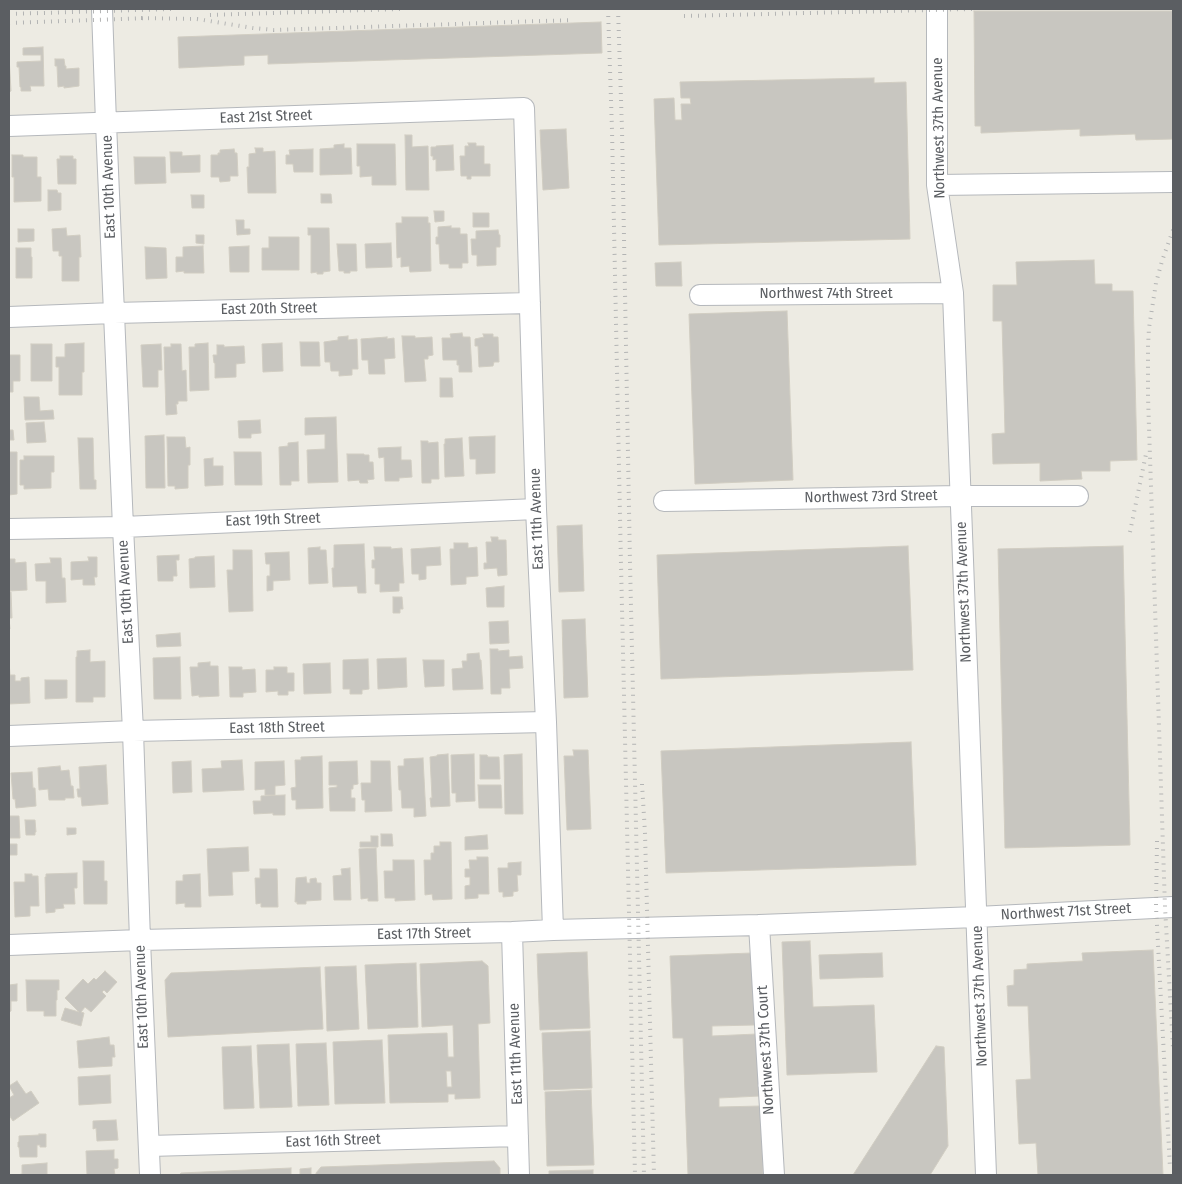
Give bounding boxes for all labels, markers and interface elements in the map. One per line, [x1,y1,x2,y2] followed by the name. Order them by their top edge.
[929,57,949,199] street label: Northwest 37th Avenue
[219,106,313,128] street label: East 21st Street
[98,135,120,239] street label: East 10th Avenue
[759,285,893,303] street label: Northwest 74th Street
[221,299,317,319] street label: East 20th Street
[526,468,548,570] street label: East 11th Avenue
[804,487,938,507] street label: Northwest 73rd Street
[225,509,321,531] street label: East 19th Street
[953,521,975,663] street label: Northwest 37th Avenue
[114,540,138,644] street label: East 10th Avenue
[229,718,325,738] street label: East 18th Street
[1000,900,1132,924] street label: Northwest 71st Street
[377,924,471,944] street label: East 17th Street
[969,925,991,1067] street label: Northwest 37th Avenue
[131,945,153,1049] street label: East 10th Avenue
[754,985,778,1115] street label: Northwest 37th Court
[505,1003,527,1105] street label: East 11th Avenue
[285,1130,381,1152] street label: East 16th Street

